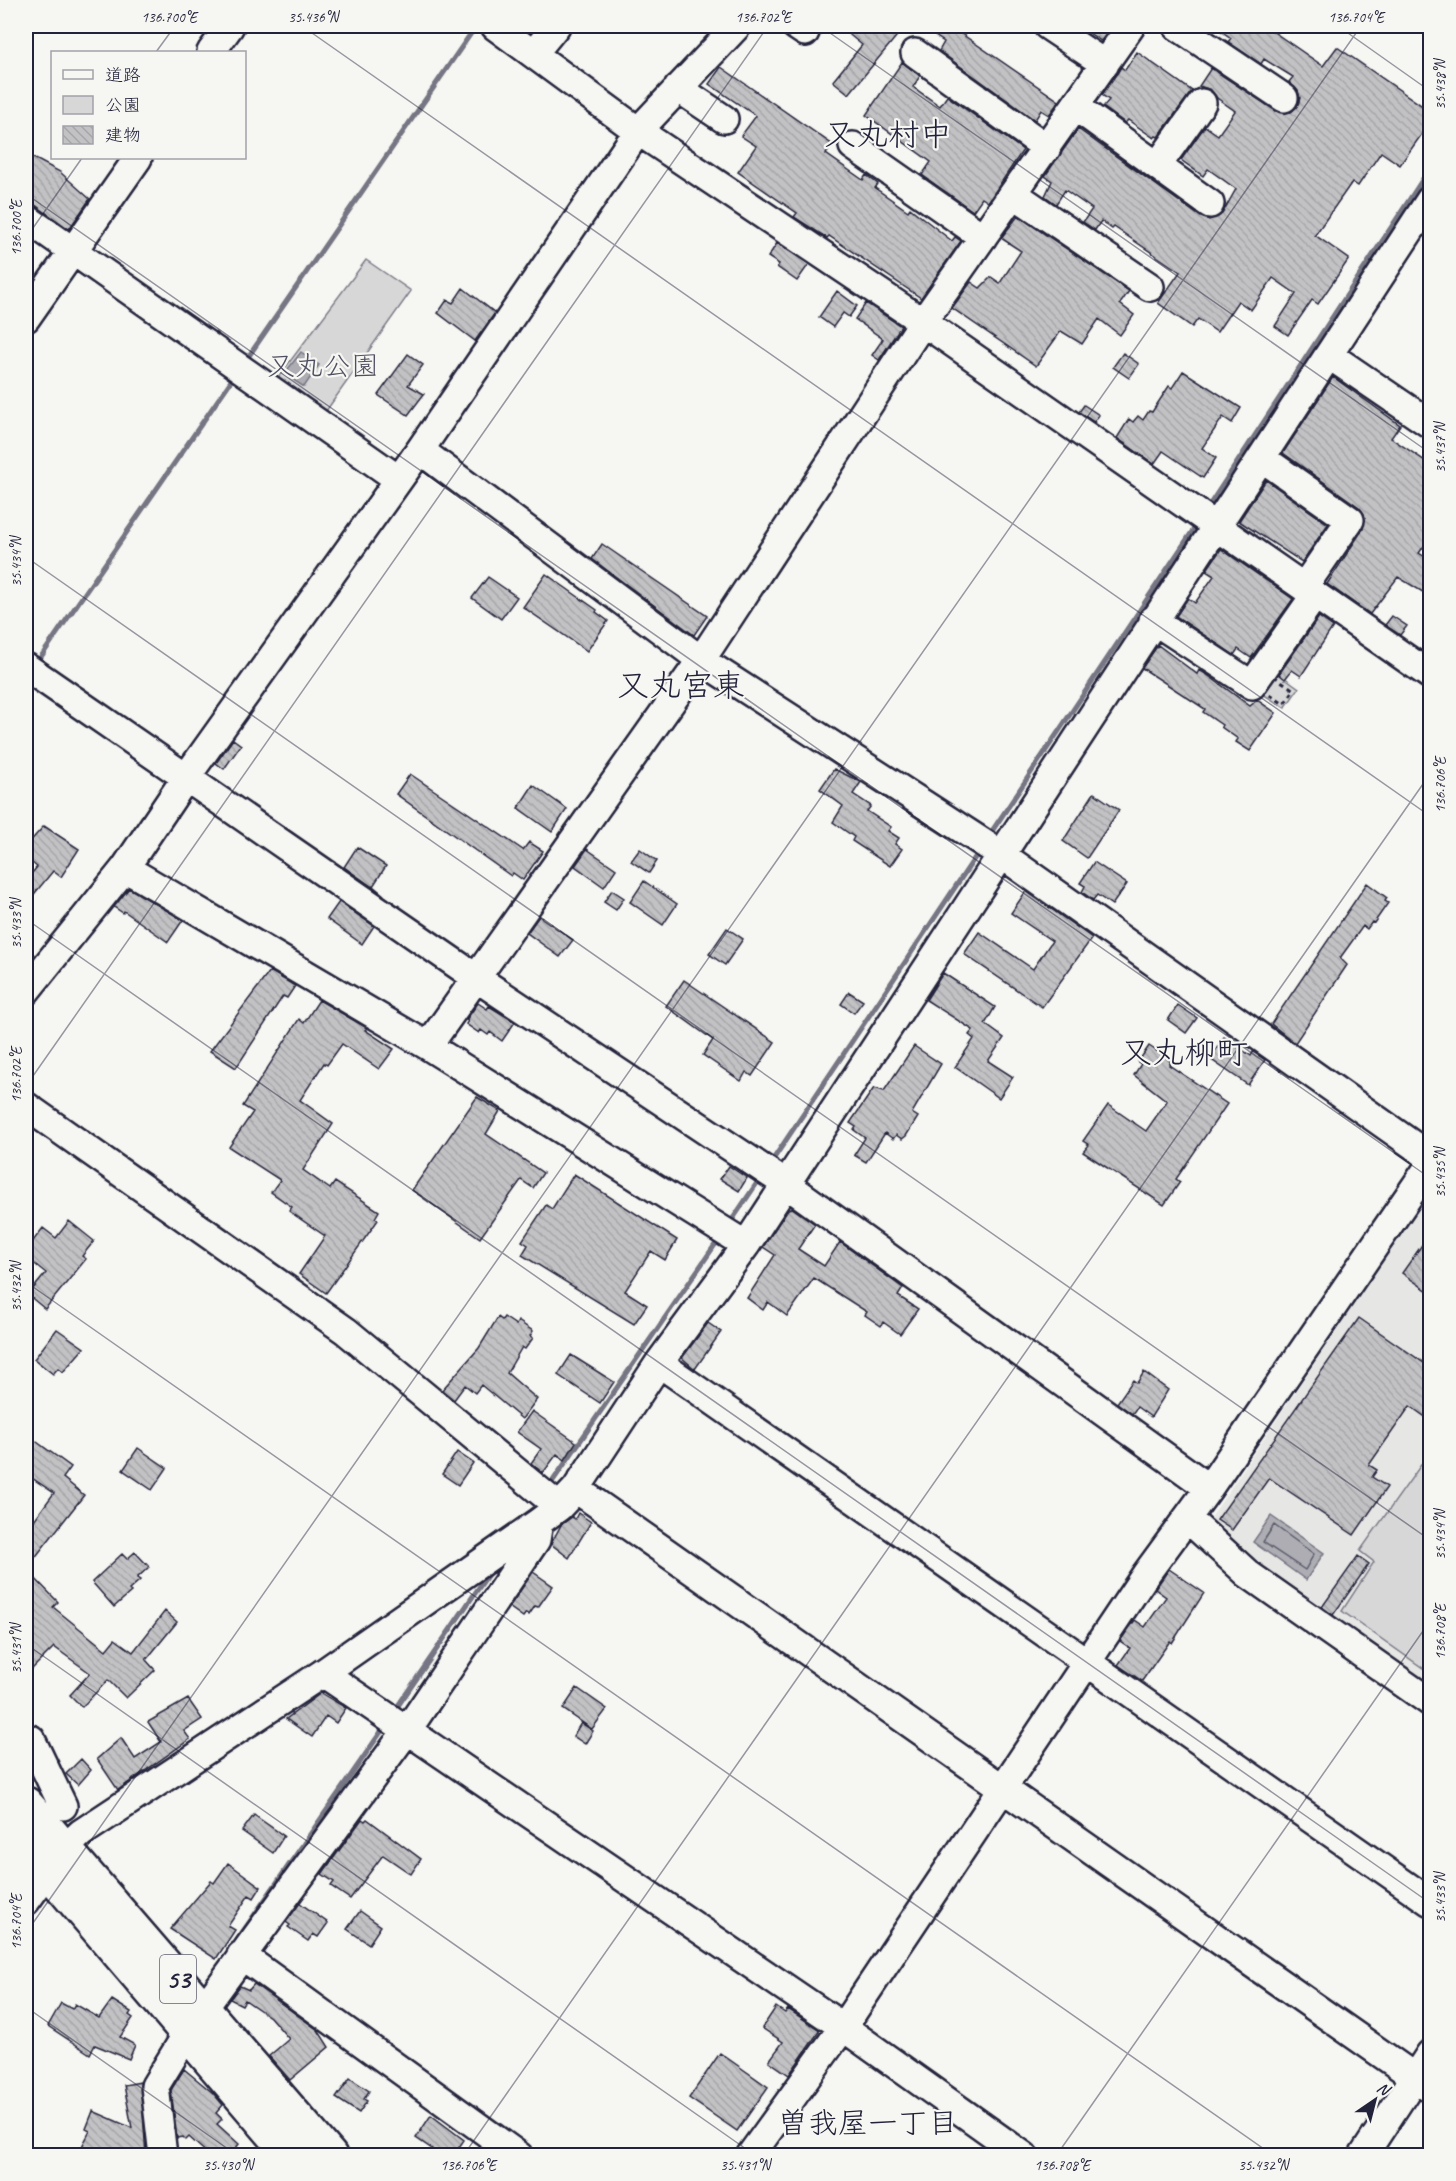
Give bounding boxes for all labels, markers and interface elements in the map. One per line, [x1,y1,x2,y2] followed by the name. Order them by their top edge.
[141,8,199,27] text: 136.700°E
[288,8,341,27] text: 35.436°N
[735,8,793,27] text: 136.702°E
[1328,8,1386,27] text: 136.704°E
[51,51,246,159] legend
[1431,57,1450,110] text: 35.438°N
[105,64,141,86] text: 道路
[105,94,141,116] text: 公園
[824,114,952,155] district label: 又丸村中
[105,124,141,146] text: 建物
[7,198,26,256] text: 136.700°E
[267,348,379,383] park label: 又丸公園
[1431,420,1450,473] text: 35.437°N
[7,534,26,587] text: 35.434°N
[617,665,745,706] district label: 又丸宮東
[1431,755,1450,813] text: 136.706°E
[7,896,26,949] text: 35.433°N
[1120,1032,1248,1073] district label: 又丸柳町
[7,1045,26,1103] text: 136.702°E
[1431,1145,1450,1198] text: 35.435°N
[7,1259,26,1312] text: 35.432°N
[1431,1507,1450,1560] text: 35.434°N
[1431,1602,1450,1660] text: 136.708°E
[7,1621,26,1674] text: 35.431°N
[1431,1870,1450,1923] text: 35.433°N
[7,1892,26,1950] text: 136.704°E
[160,1955,196,2003] road number: 53
[1345,2070,1405,2130] north arrow
[1373,2077,1395,2101] text: N
[778,2104,958,2142] district label: 曽我屋一丁目
[203,2156,256,2175] text: 35.430°N
[440,2156,498,2175] text: 136.706°E
[720,2156,773,2175] text: 35.431°N
[1034,2156,1092,2175] text: 136.708°E
[1238,2156,1291,2175] text: 35.432°N

